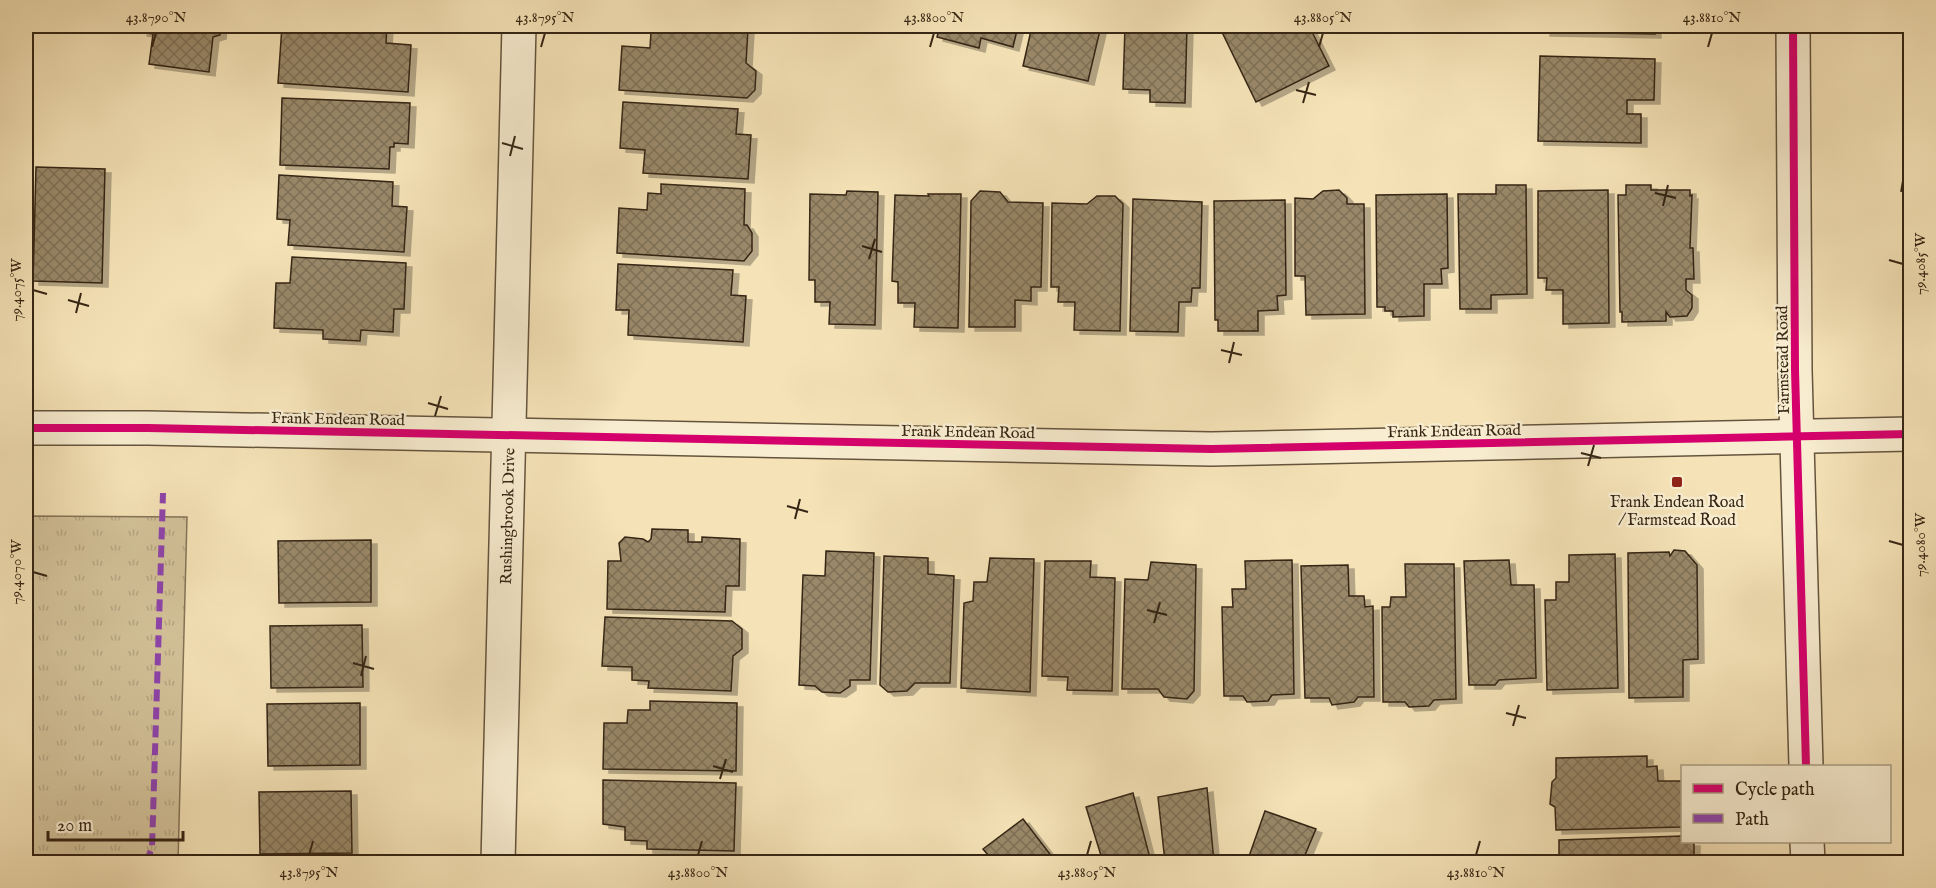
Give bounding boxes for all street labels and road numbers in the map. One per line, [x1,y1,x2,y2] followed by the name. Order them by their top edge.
[1773,305,1795,414] street label: Farmstead Road
[271,409,406,431] street label: Frank Endean Road
[1387,421,1522,443] street label: Frank Endean Road
[901,422,1036,444] street label: Frank Endean Road
[497,447,520,585] street label: Rushingbrook Drive

